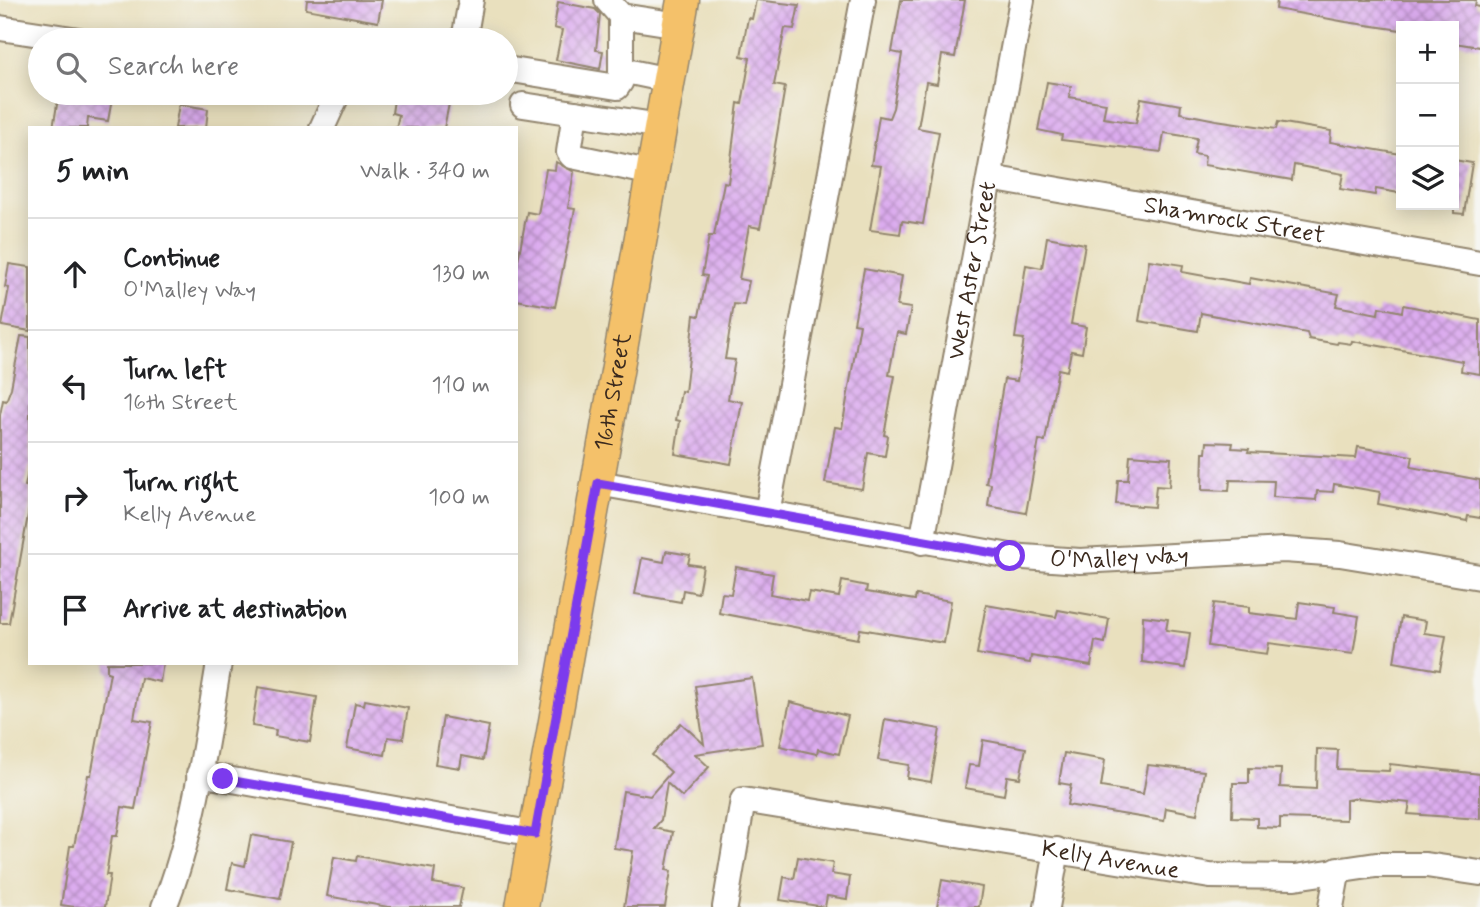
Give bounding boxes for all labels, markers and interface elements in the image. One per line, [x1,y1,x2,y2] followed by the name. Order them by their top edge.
[1396,21,1459,210] map controls
[1396,21,1459,84] button: +
[28,28,518,105] search box
[52,48,90,86] icon: search
[108,50,239,84] text: Search here
[1396,84,1459,147] button: −
[1396,147,1459,210] button: layers
[56,152,130,191] text: 5 min
[360,157,490,187] text: Walk · 340 m
[940,179,1004,362] street label: West Aster Street
[1141,189,1327,251] street label: Shamrock Street
[123,242,220,276] text: Continue
[56,255,94,293] icon: ahead
[432,259,490,289] text: 130 m
[123,276,256,306] text: O'Malley Way
[588,331,639,454] street label: 16th Street
[123,354,227,388] text: Turn left
[56,367,94,405] icon: left
[431,371,490,401] text: 110 m
[123,388,237,418] text: 16th Street
[123,466,239,500] text: Turn right
[56,479,94,517] icon: right
[428,483,490,513] text: 100 m
[123,500,256,530] text: Kelly Avenue
[994,540,1025,571] route start
[1049,540,1190,577] street label: O'Malley Way
[56,591,94,629] icon: arrive
[123,593,347,627] text: Arrive at destination
[207,763,238,794] route end
[1039,833,1182,886] street label: Kelly Avenue

